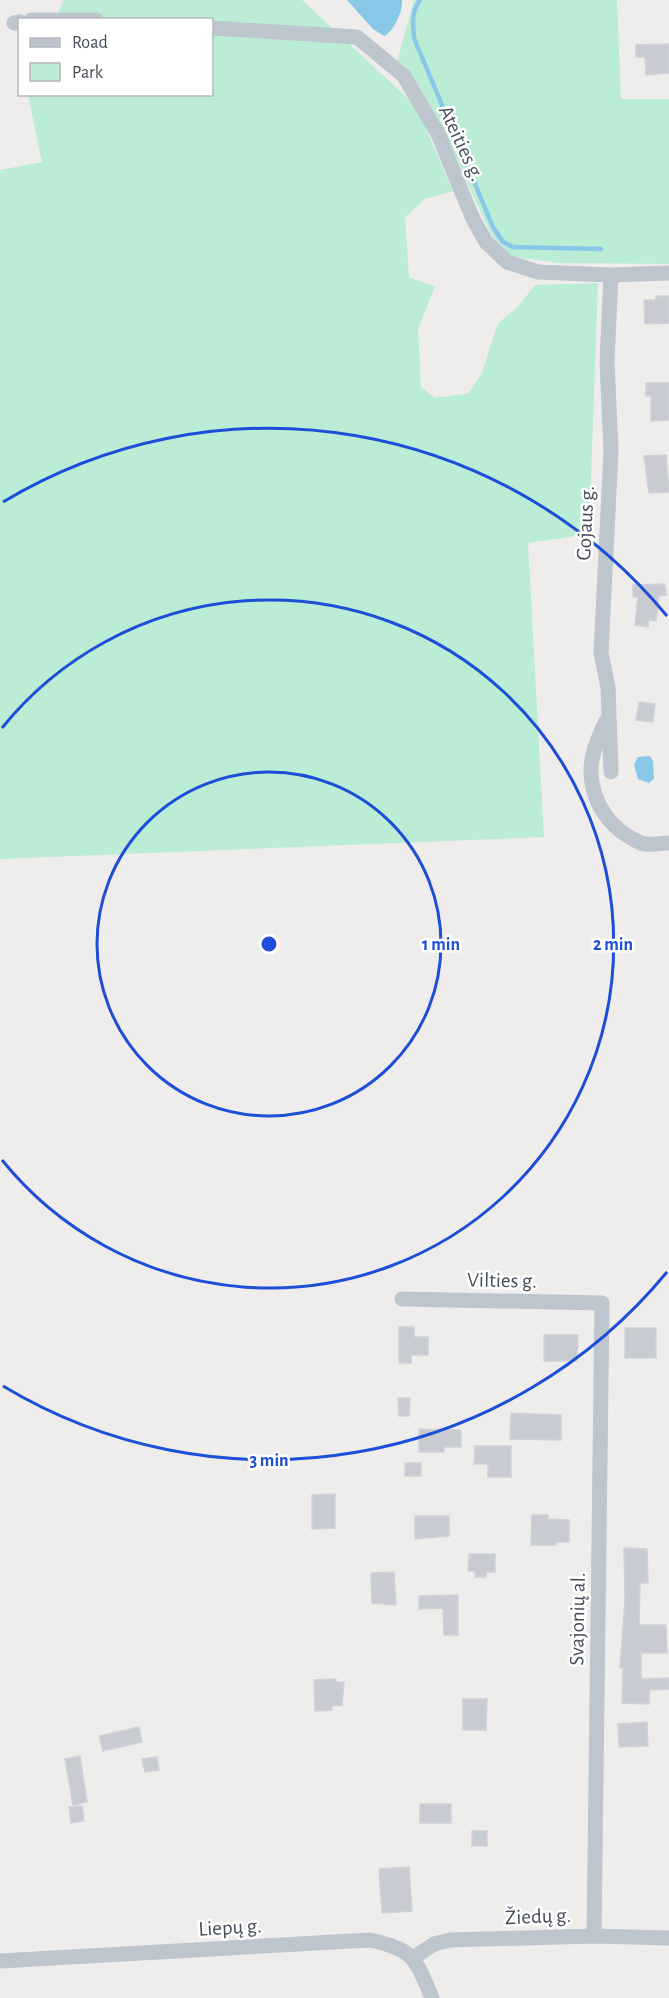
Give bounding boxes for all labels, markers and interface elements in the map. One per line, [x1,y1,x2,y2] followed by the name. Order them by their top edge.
[18,18,213,96] legend
[72,34,108,52] text: Road
[72,64,104,82] text: Park
[435,102,488,184] street label: Ateities g.
[573,485,598,561] street label: Gojaus g.
[259,934,279,954] centre of rings
[422,936,460,954] text: 1 min
[593,936,633,954] text: 2 min
[467,1269,537,1292] street label: Vilties g.
[249,1452,289,1470] text: 3 min
[566,1572,589,1666] street label: Svajonių al.
[505,1903,571,1928] street label: Žiedų g.
[198,1915,262,1940] street label: Liepų g.

